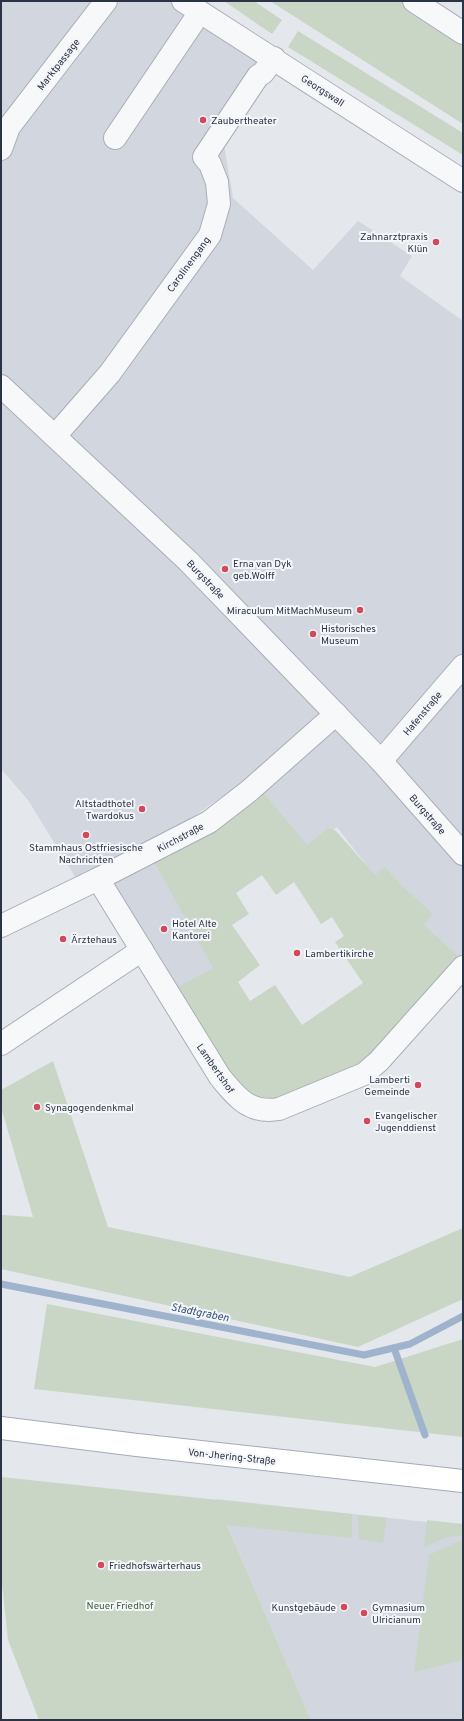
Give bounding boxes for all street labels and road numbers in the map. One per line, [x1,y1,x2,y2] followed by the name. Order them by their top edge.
[35,36,83,93] street label: Marktpassage
[298,72,346,110] street label: Georgswall
[165,234,214,295] street label: Carolinengang
[183,558,227,602] street label: Burgstraße
[401,689,445,739] street label: Hafenstraße
[406,792,448,838] street label: Burgstraße
[155,821,206,856] street label: Kirchstraße
[193,1041,237,1097] street label: Lambertshof
[187,1446,276,1469] street label: Von-Jhering-Straße

